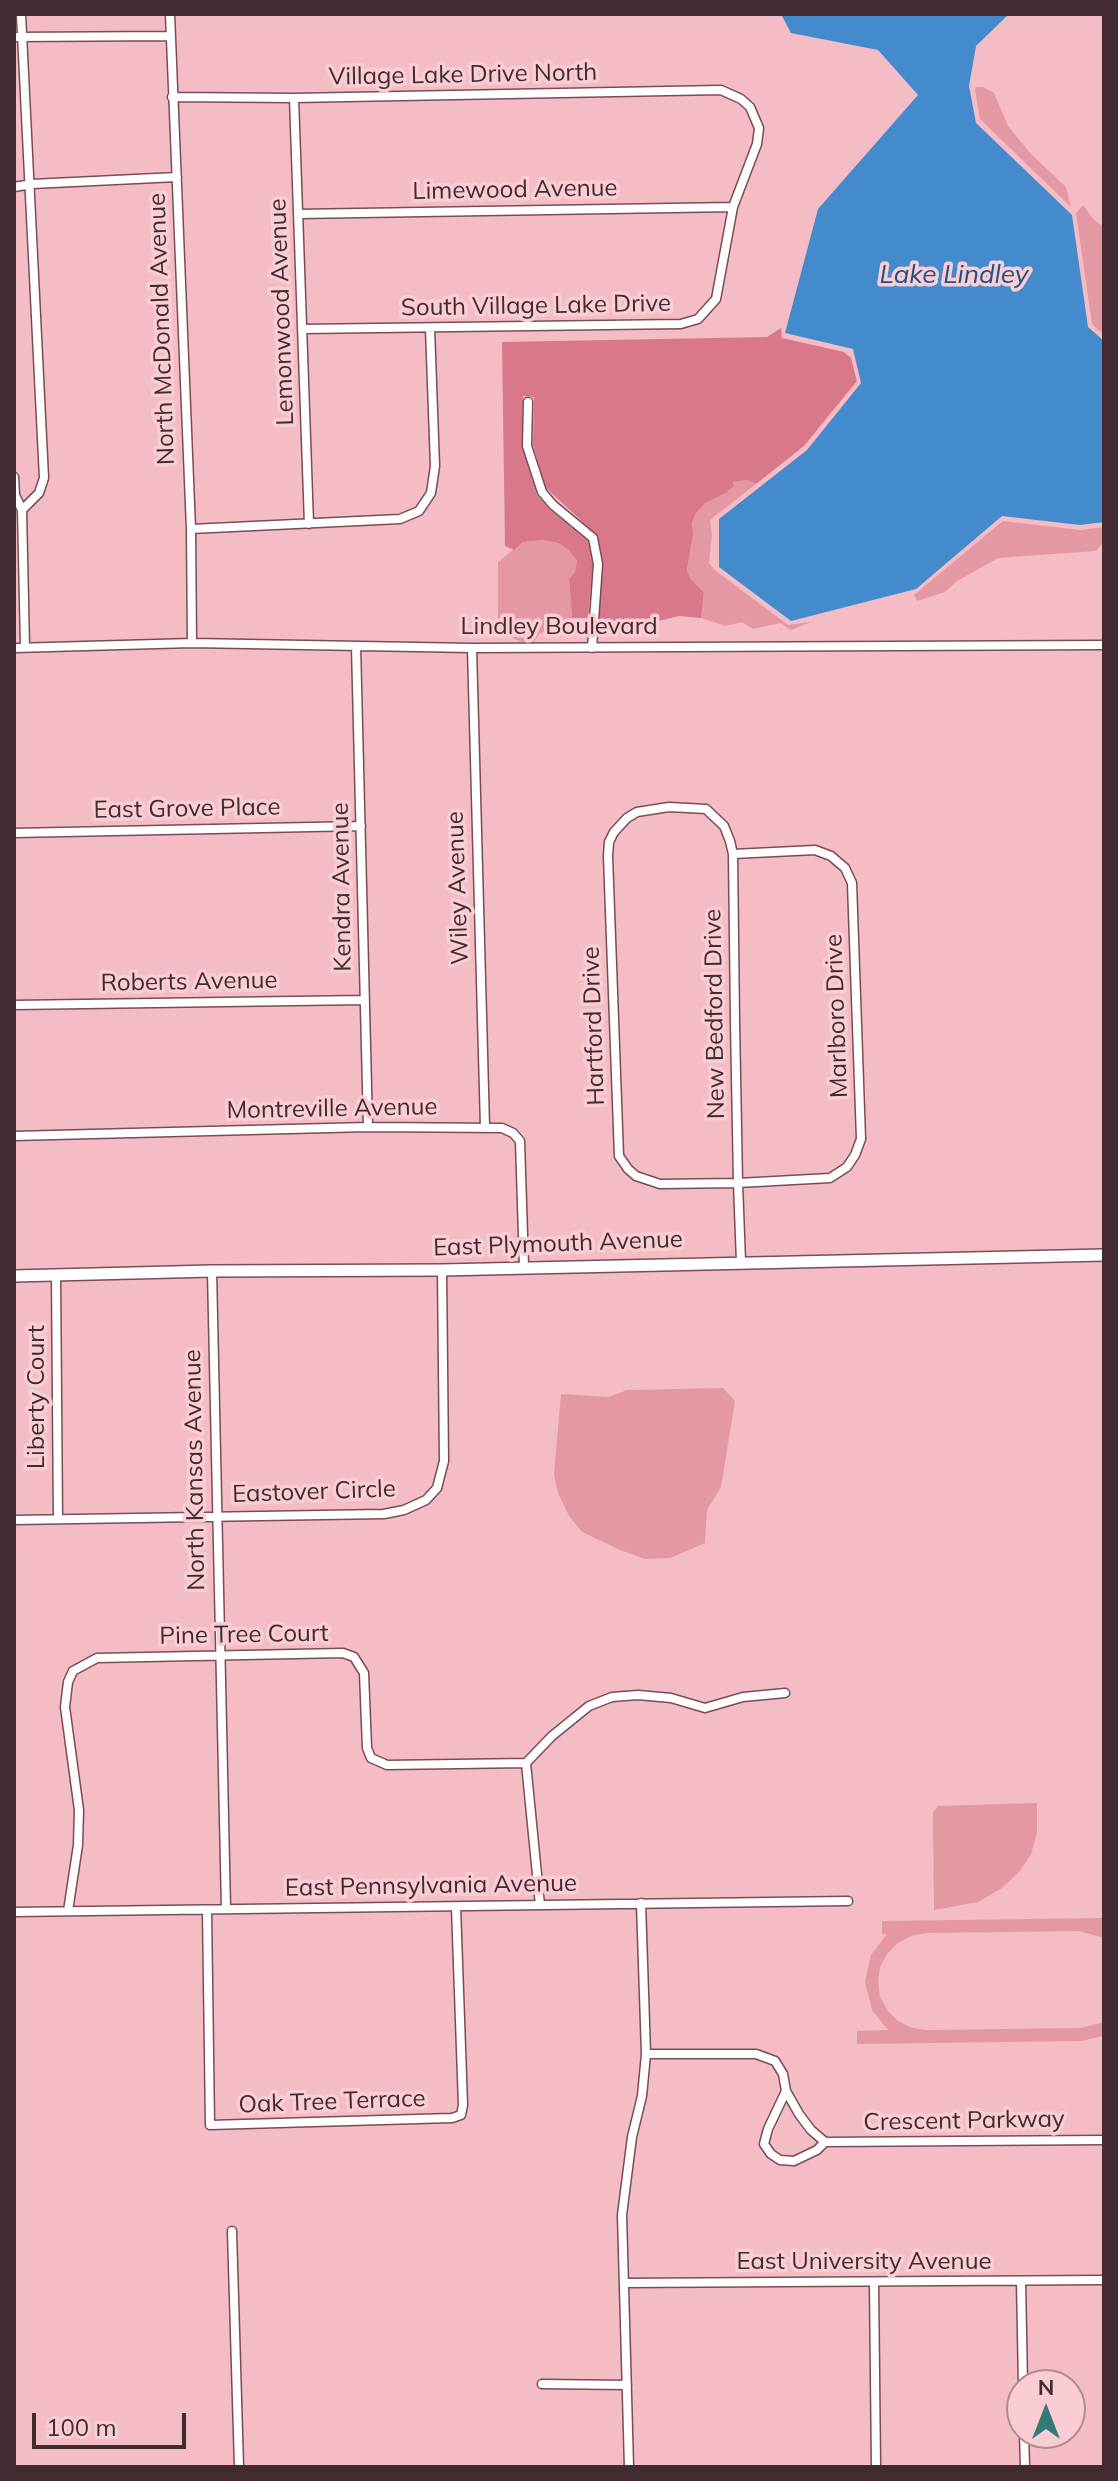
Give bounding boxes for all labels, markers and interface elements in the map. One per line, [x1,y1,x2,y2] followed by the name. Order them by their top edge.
[328,58,598,92] street label: Village Lake Drive North
[412,174,618,206] street label: Limewood Avenue
[143,192,181,466] street label: North McDonald Avenue
[264,198,300,426] street label: Lemonwood Avenue
[880,259,1028,291] water label: Lake Lindley
[401,289,671,323] street label: South Village Lake Drive
[460,613,658,641] street label: Lindley Boulevard
[93,793,281,825] street label: East Grove Place
[326,802,358,972] street label: Kendra Avenue
[441,811,475,965] street label: Wiley Avenue
[699,909,731,1119] street label: New Bedford Drive
[820,934,854,1098] street label: Marlboro Drive
[577,946,611,1106] street label: Hartford Drive
[100,966,278,998] street label: Roberts Avenue
[226,1093,438,1125] street label: Montreville Avenue
[433,1225,683,1263] street label: East Plymouth Avenue
[23,1325,51,1469] street label: Liberty Court
[178,1349,212,1591] street label: North Kansas Avenue
[232,1475,396,1509] street label: Eastover Circle
[159,1619,329,1651] street label: Pine Tree Court
[285,1869,577,1903] street label: East Pennsylvania Avenue
[238,2084,426,2120] street label: Oak Tree Terrace
[863,2105,1065,2137] street label: Crescent Parkway
[736,2248,992,2276] street label: East University Avenue
[1006,2369,1086,2449] north arrow
[1038,2373,1054,2401] text: N
[36,2397,190,2447] scale bar
[46,2412,117,2442] text: 100 m

